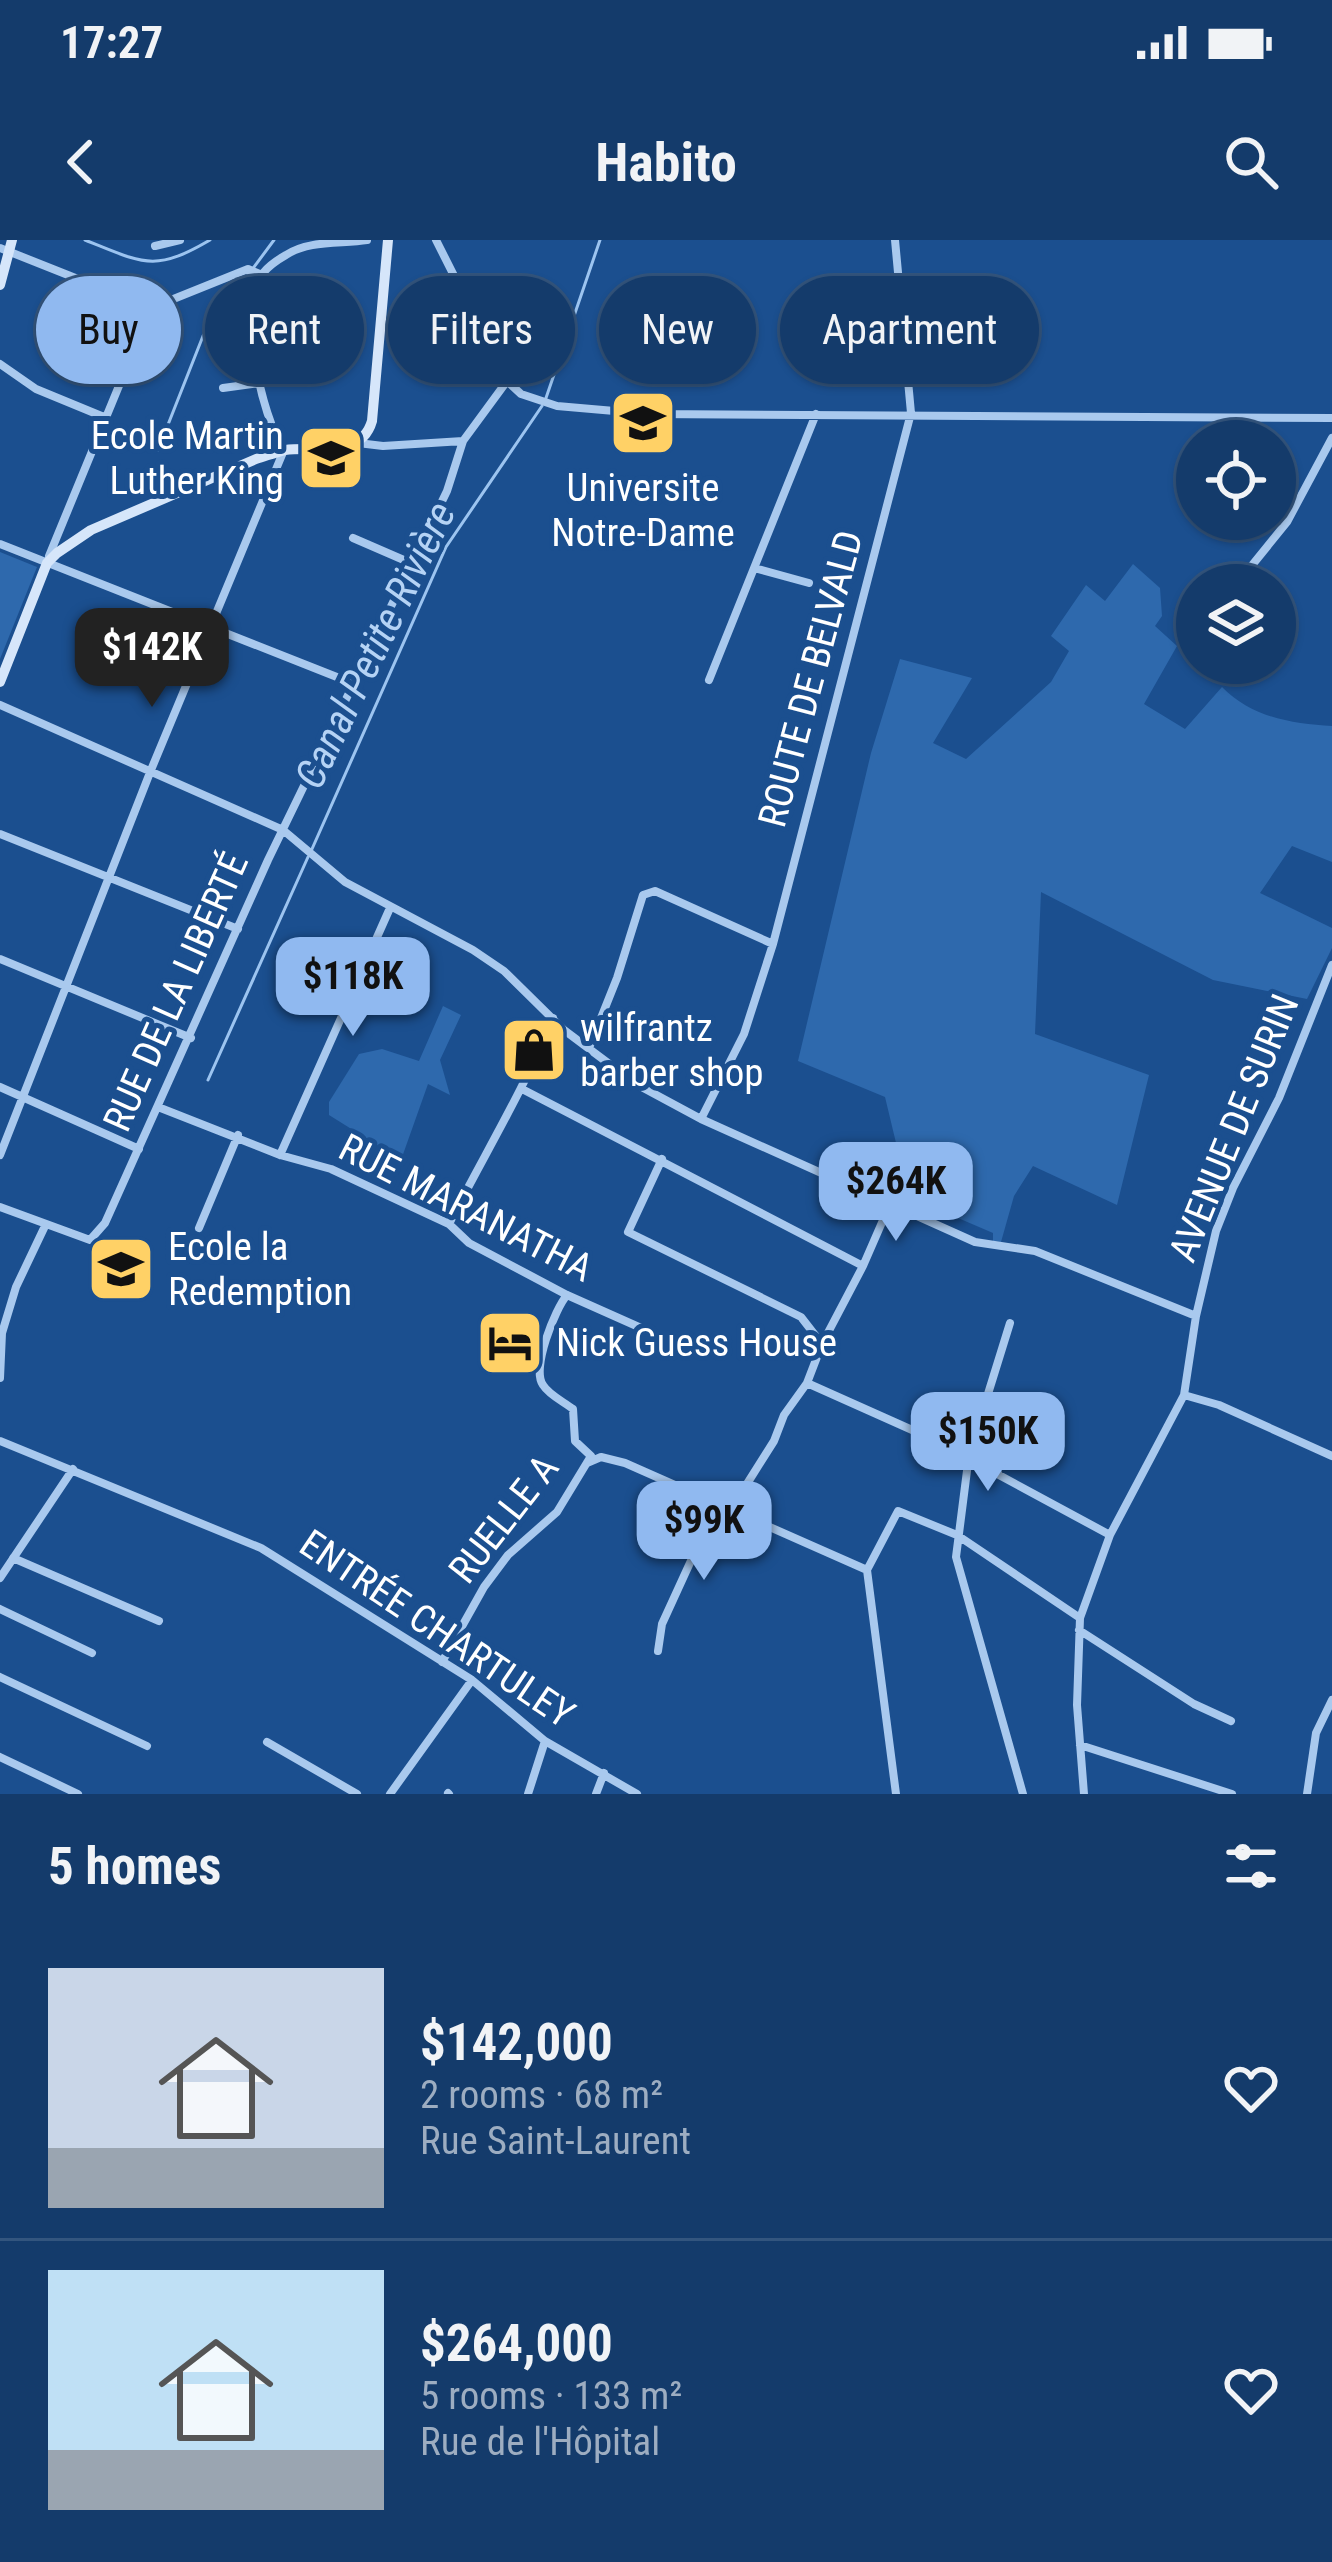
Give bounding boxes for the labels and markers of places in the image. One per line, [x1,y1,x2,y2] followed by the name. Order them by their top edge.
[608,388,678,458] school or university icon: Universite Notre-Dame
[91,413,284,504] place label: Ecole Martin Luther King
[296,423,366,493] school or university icon: Ecole Martin Luther King
[551,465,735,556] place label: Universite Notre-Dame
[68,608,236,710] pin: $142K
[269,937,437,1039] pin: $118K
[580,1005,764,1096] place label: wilfrantz barber shop
[499,1015,569,1085] shop icon: wilfrantz barber shop
[812,1142,980,1244] pin: $264K
[168,1224,352,1315] place label: Ecole la Redemption
[86,1234,156,1304] school or university icon: Ecole la Redemption
[475,1308,545,1378] hotel icon: Nick Guess House
[556,1320,837,1366] place label: Nick Guess House
[904,1392,1072,1494] pin: $150K
[633,1481,775,1583] pin: $99K

